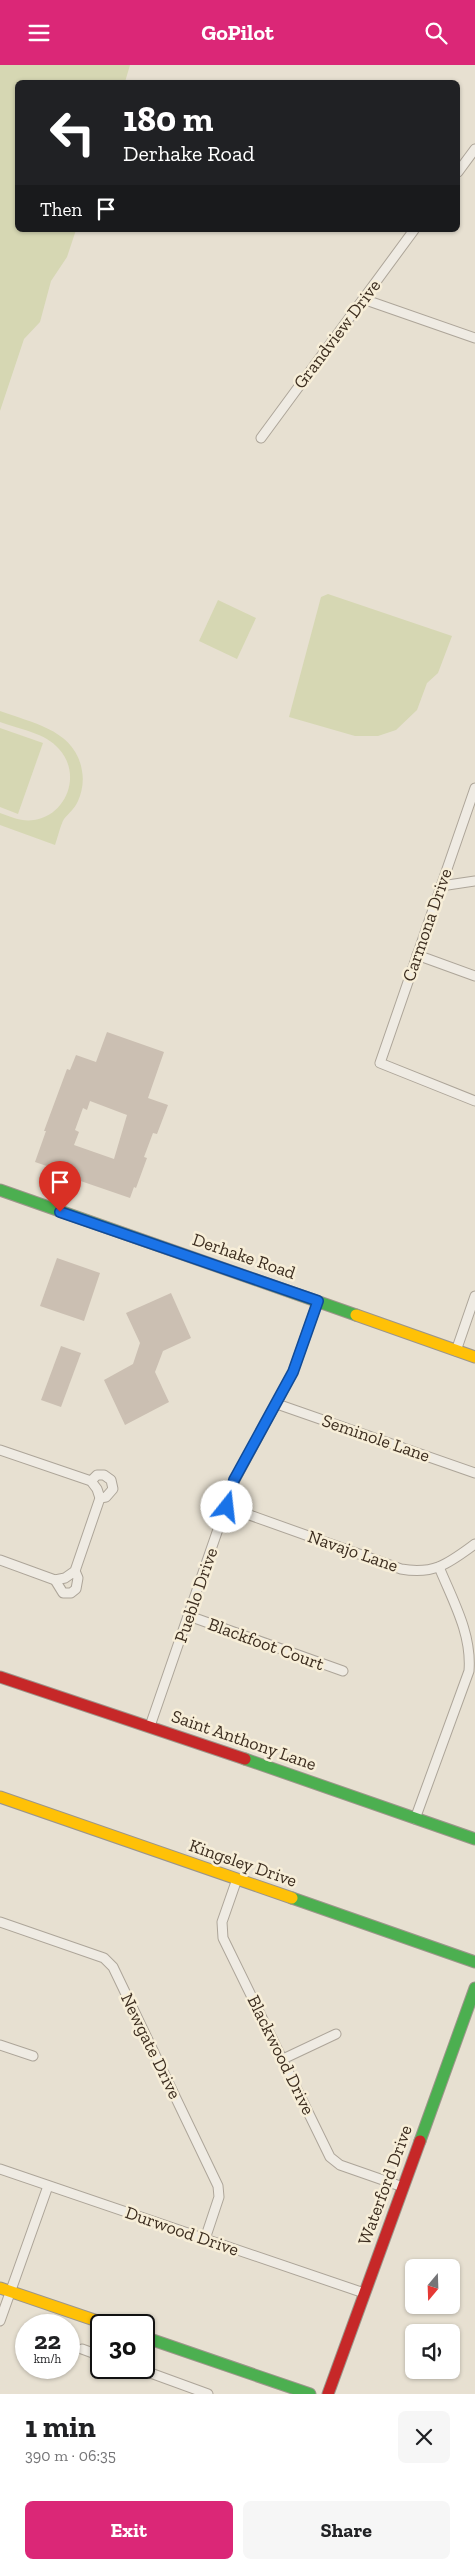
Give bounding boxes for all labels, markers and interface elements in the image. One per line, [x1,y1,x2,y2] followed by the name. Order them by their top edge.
[25,19,53,47] icon: menu
[201,19,274,46] text: GoPilot
[422,19,450,47] icon: search
[123,98,213,140] text: 180 m
[40,100,105,165] icon: left
[123,140,255,167] text: Derhake Road
[92,195,120,223] icon: arrive
[40,198,82,221] text: Then
[289,275,385,393] street label: Grandview Drive
[397,866,457,984] street label: Carmona Drive
[39,1161,81,1212] pin
[46,1168,74,1196] icon: arrive
[190,1228,299,1284] street label: Derhake Road
[319,1409,433,1467] street label: Seminole Lane
[200,1480,252,1532] position arrow
[305,1525,401,1577] street label: Navajo Lane
[169,1545,223,1645] street label: Pueblo Drive
[205,1613,327,1675] street label: Blackfoot Court
[169,1705,319,1775] street label: Saint Anthony Lane
[186,1834,300,1892] street label: Kingsley Drive
[116,1990,186,2102] street label: Newgate Drive
[243,1992,319,2118] street label: Blackwood Drive
[353,2122,417,2248] street label: Waterford Drive
[122,2201,242,2261] street label: Durwood Drive
[405,2259,460,2314] north arrow
[405,2259,460,2379] map controls
[90,2314,155,2379] speed limit sign: 30
[405,2324,460,2379] button: sound
[34,2325,61,2355] text: 22
[34,2352,61,2366] text: km/h
[25,2409,96,2445] text: 1 min
[398,2411,450,2463] button: close
[25,2446,116,2465] text: 390 m · 06:35
[25,2501,233,2559] button: Exit
[243,2501,450,2559] button: Share

